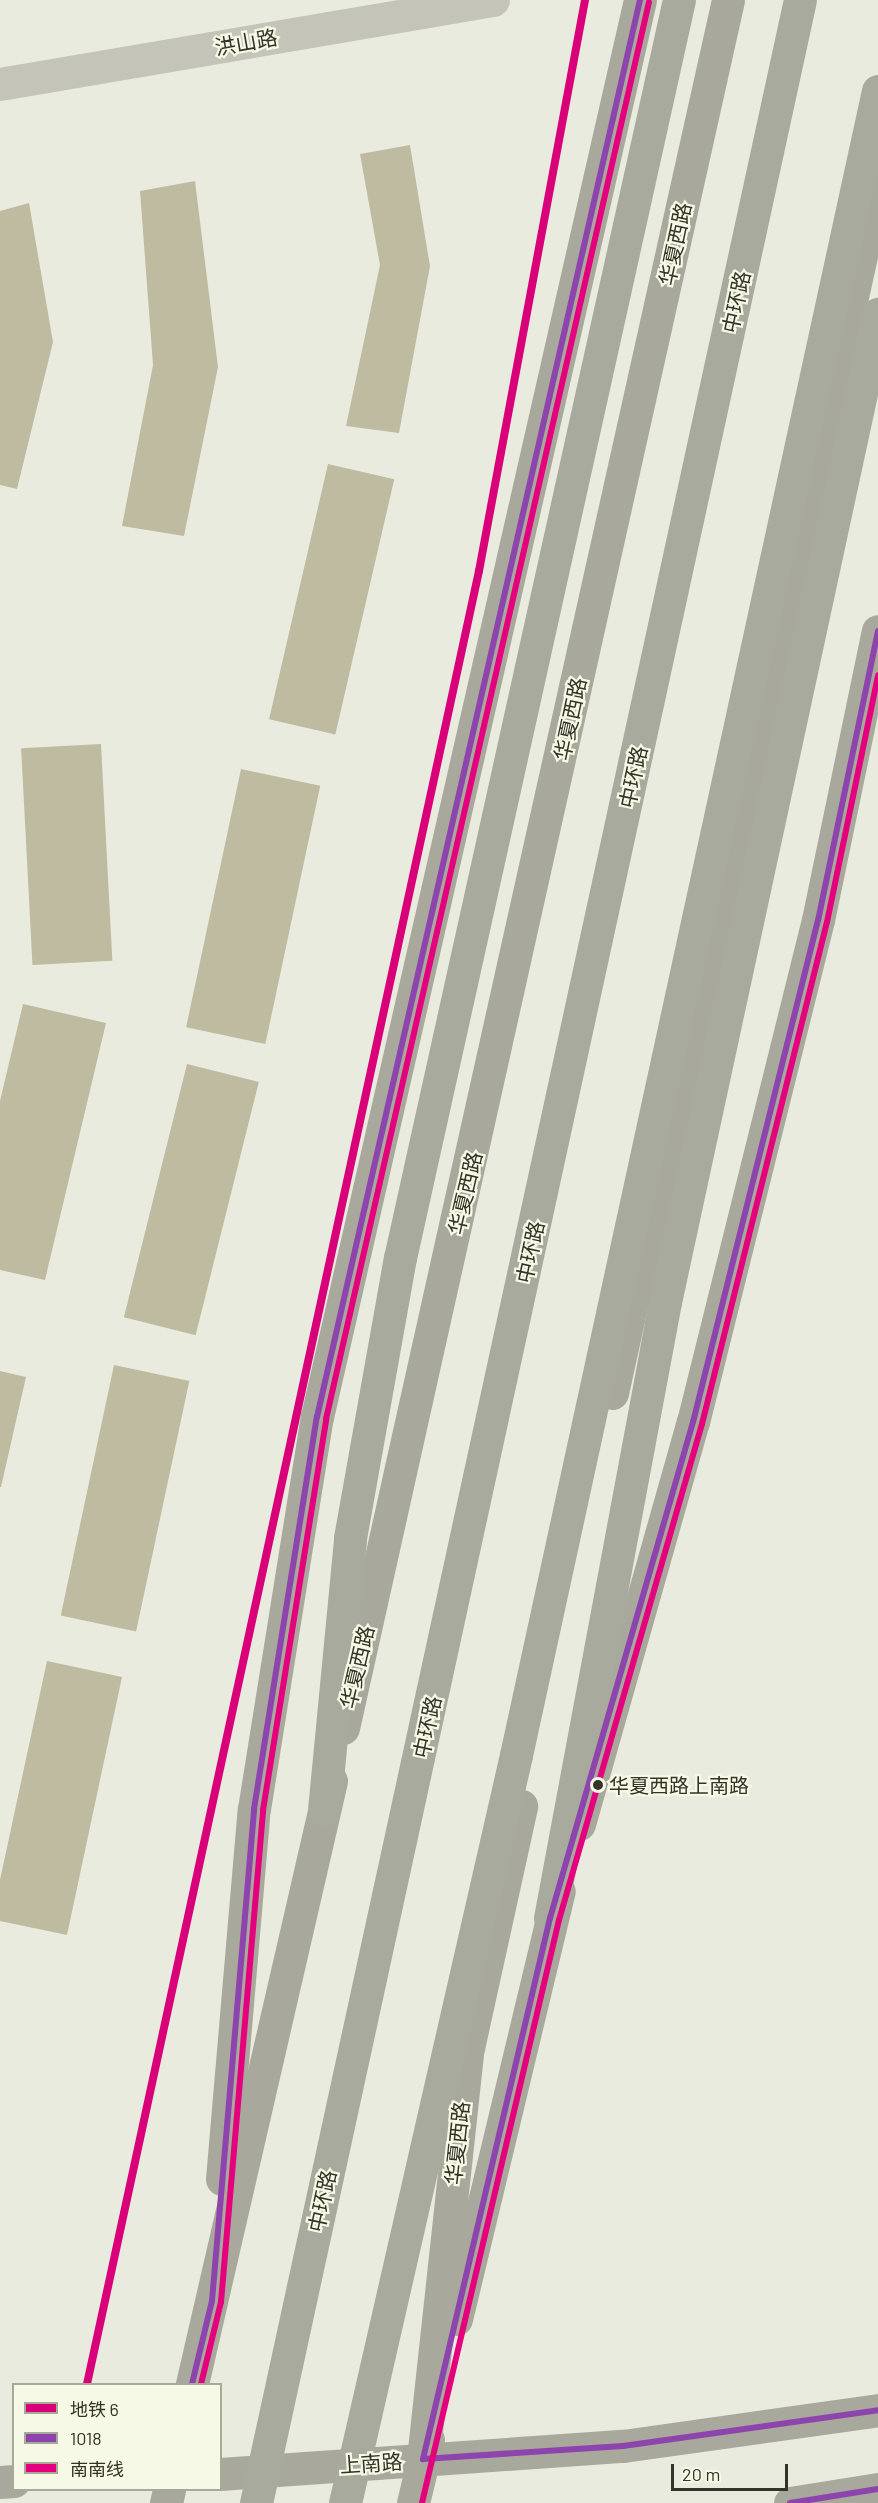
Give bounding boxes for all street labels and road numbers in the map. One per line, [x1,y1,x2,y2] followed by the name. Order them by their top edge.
[213,24,279,60] street label: 洪山路
[654,200,696,288] street label: 华夏西路
[717,269,755,335] street label: 中环路
[549,675,591,763] street label: 华夏西路
[614,744,652,810] street label: 中环路
[443,1149,487,1237] street label: 华夏西路
[511,1219,549,1285] street label: 中环路
[335,1623,379,1711] street label: 华夏西路
[408,1694,446,1760] street label: 中环路
[440,2100,474,2186] street label: 华夏西路
[303,2168,341,2234] street label: 中环路
[339,2448,403,2478] street label: 上南路

